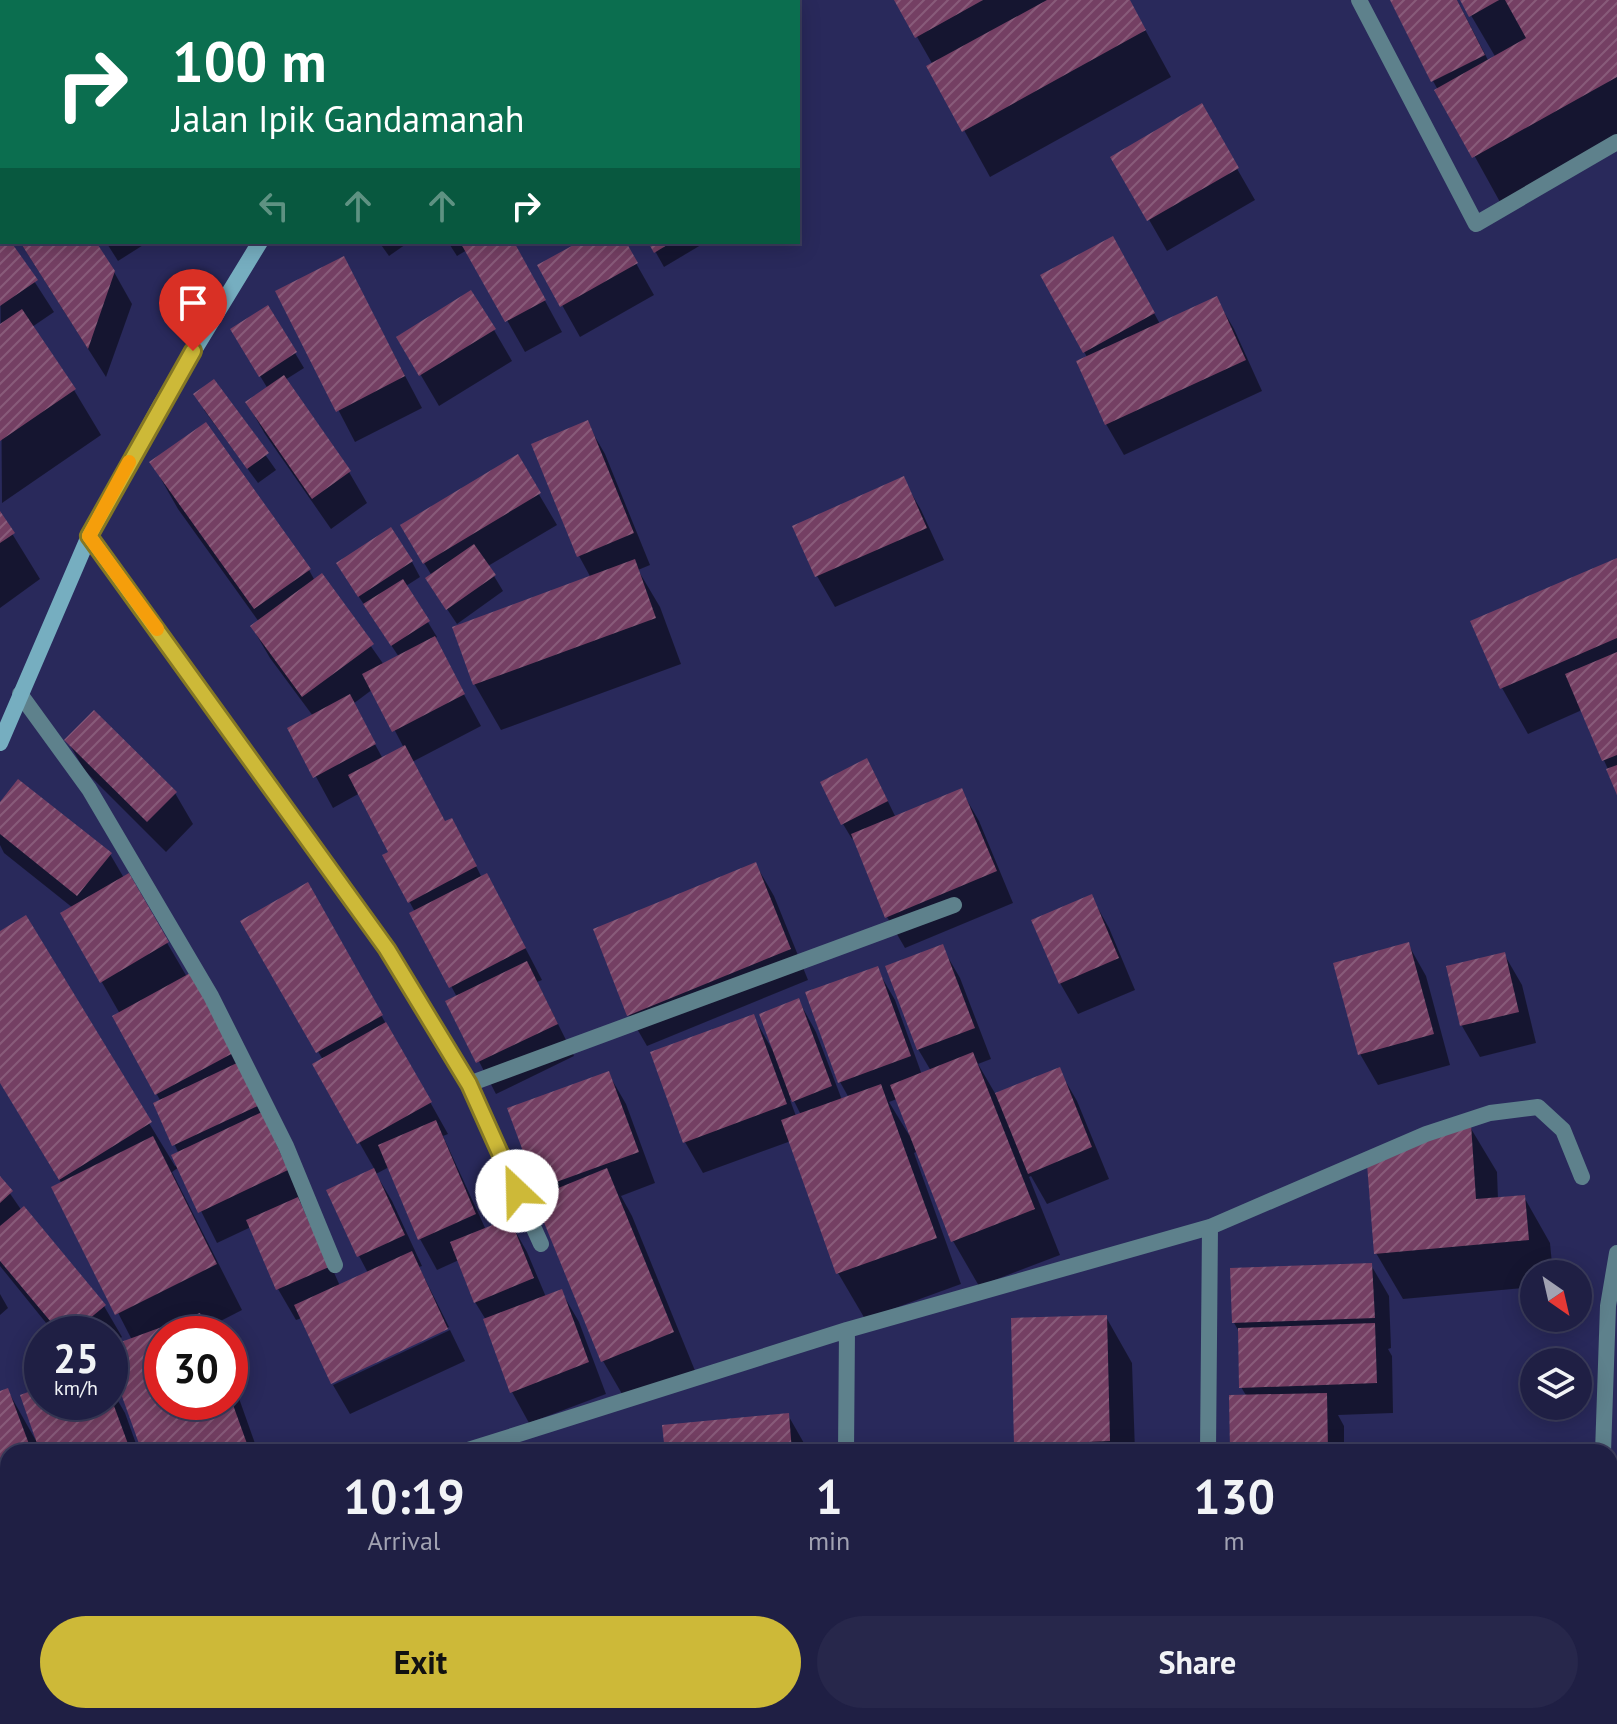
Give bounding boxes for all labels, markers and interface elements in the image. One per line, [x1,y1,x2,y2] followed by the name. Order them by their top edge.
[172,25,327,97] text: 100 m
[40,32,144,136] icon: right
[172,95,525,142] text: Jalan Ipik Gandamanah
[252,184,296,228] icon: left
[336,184,380,228] icon: ahead
[420,184,464,228] icon: ahead
[504,184,548,228] icon: right
[159,269,227,351] pin
[171,281,215,325] icon: arrive
[475,1149,559,1233] position arrow
[1520,1260,1592,1332] north arrow
[1520,1260,1592,1420] map controls
[144,1316,248,1420] speed limit sign: 30
[53,1332,99,1384] text: 25
[1520,1348,1592,1420] button: layers
[54,1375,98,1401] text: km/h
[343,1465,465,1527] text: 10:19
[815,1465,843,1527] text: 1
[1193,1465,1275,1527] text: 130
[368,1524,440,1557] text: Arrival
[808,1524,850,1557] text: min
[1224,1524,1245,1557] text: m
[40,1616,801,1708] button: Exit
[817,1616,1578,1708] button: Share

